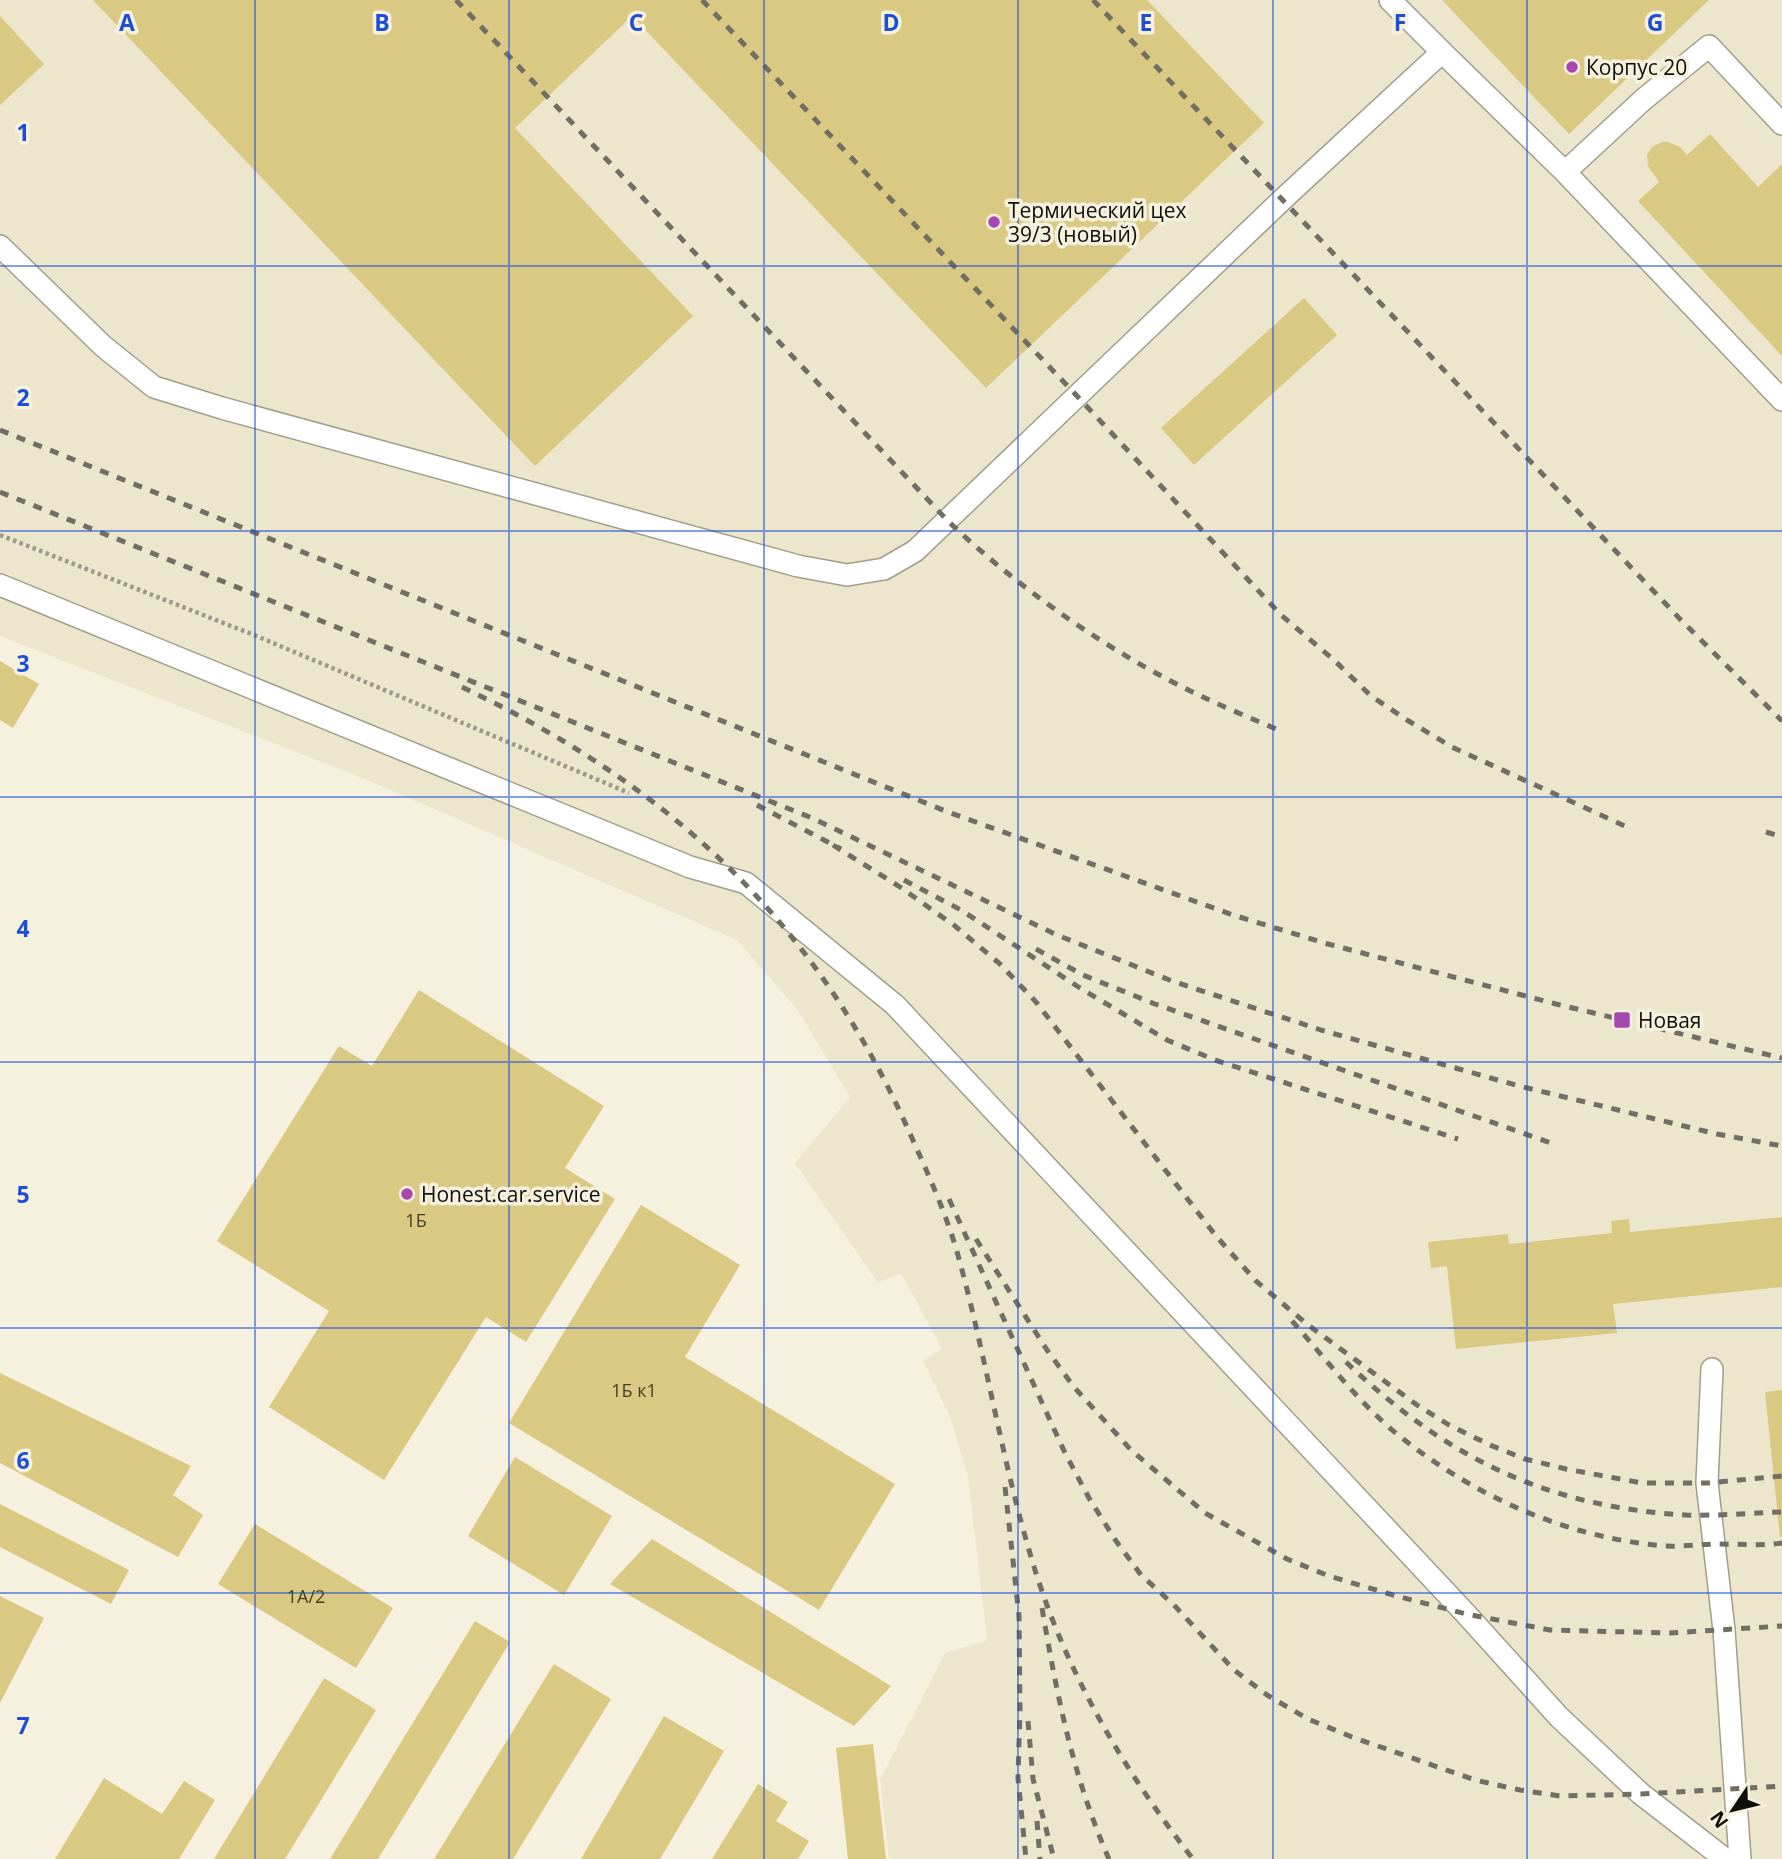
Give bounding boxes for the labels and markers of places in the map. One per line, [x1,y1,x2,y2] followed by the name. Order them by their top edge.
[1586,53,1687,81] place label: Корпус 20
[1564,59,1580,75] marker: Корпус 20
[1008,196,1187,248] place label: Термический цех 39/3 (новый)
[986,214,1002,230] marker: Термический цех 39/3 (новый)
[1638,1006,1701,1034] place label: Новая
[1612,1010,1632,1030] marker: Новая
[421,1180,601,1208] place label: Honest.car.service
[399,1186,415,1202] marker: Honest.car.service

